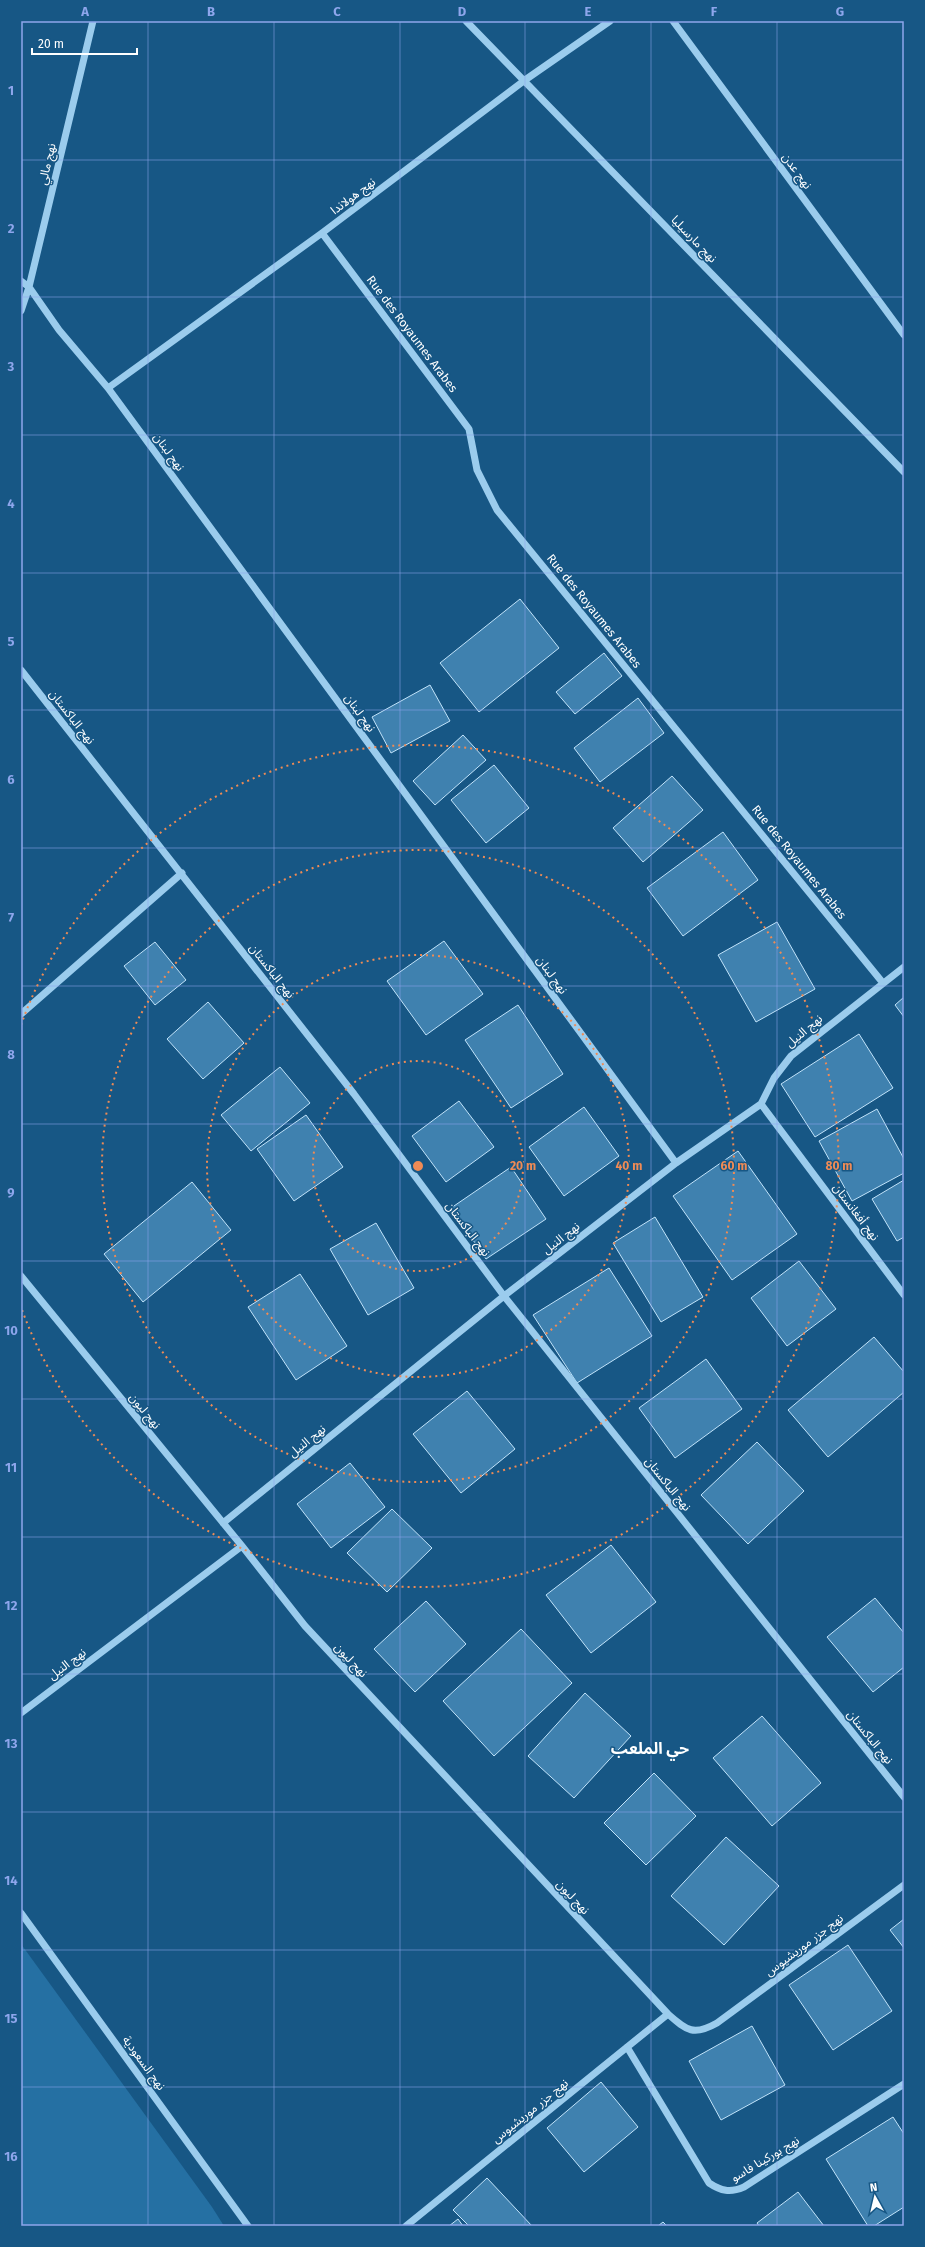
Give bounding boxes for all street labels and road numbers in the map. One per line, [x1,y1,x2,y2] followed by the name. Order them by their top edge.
[35,142,61,187] street label: نهج مالي
[778,150,815,193] street label: نهج عدن
[328,175,379,219] street label: نهج هولاندا
[667,213,720,267] street label: نهج مارسيليا
[364,273,461,395] street label: Rue des Royaumes Arabes
[149,430,187,475] street label: نهج لبنان
[544,551,644,671] street label: Rue des Royaumes Arabes
[45,687,98,748] street label: نهج الباكستان
[340,691,378,736] street label: نهج لبنان
[749,802,849,922] street label: Rue des Royaumes Arabes
[245,941,298,1002] street label: نهج الباكستان
[532,953,570,998] street label: نهج لبنان
[783,1012,826,1052] street label: نهج النيل
[828,1180,882,1245] street label: نهج أفغانستان
[441,1199,493,1260] street label: نهج الباكستان
[540,1219,584,1259] street label: نهج النيل
[125,1390,164,1433] street label: نهج ليون
[286,1422,330,1462] street label: نهج النيل
[640,1454,694,1515] street label: نهج الباكستان
[330,1640,370,1681] street label: نهج ليون
[45,1645,90,1684] street label: نهج النيل
[842,1707,896,1768] street label: نهج الباكستان
[552,1877,592,1918] street label: نهج ليون
[762,1911,847,1981] street label: نهج جزر موريشيوس
[118,2033,168,2094] street label: نهج السعودية
[489,2076,572,2148] street label: نهج جزر موريشيوس
[728,2133,803,2187] street label: نهج بوركينا فاسو

